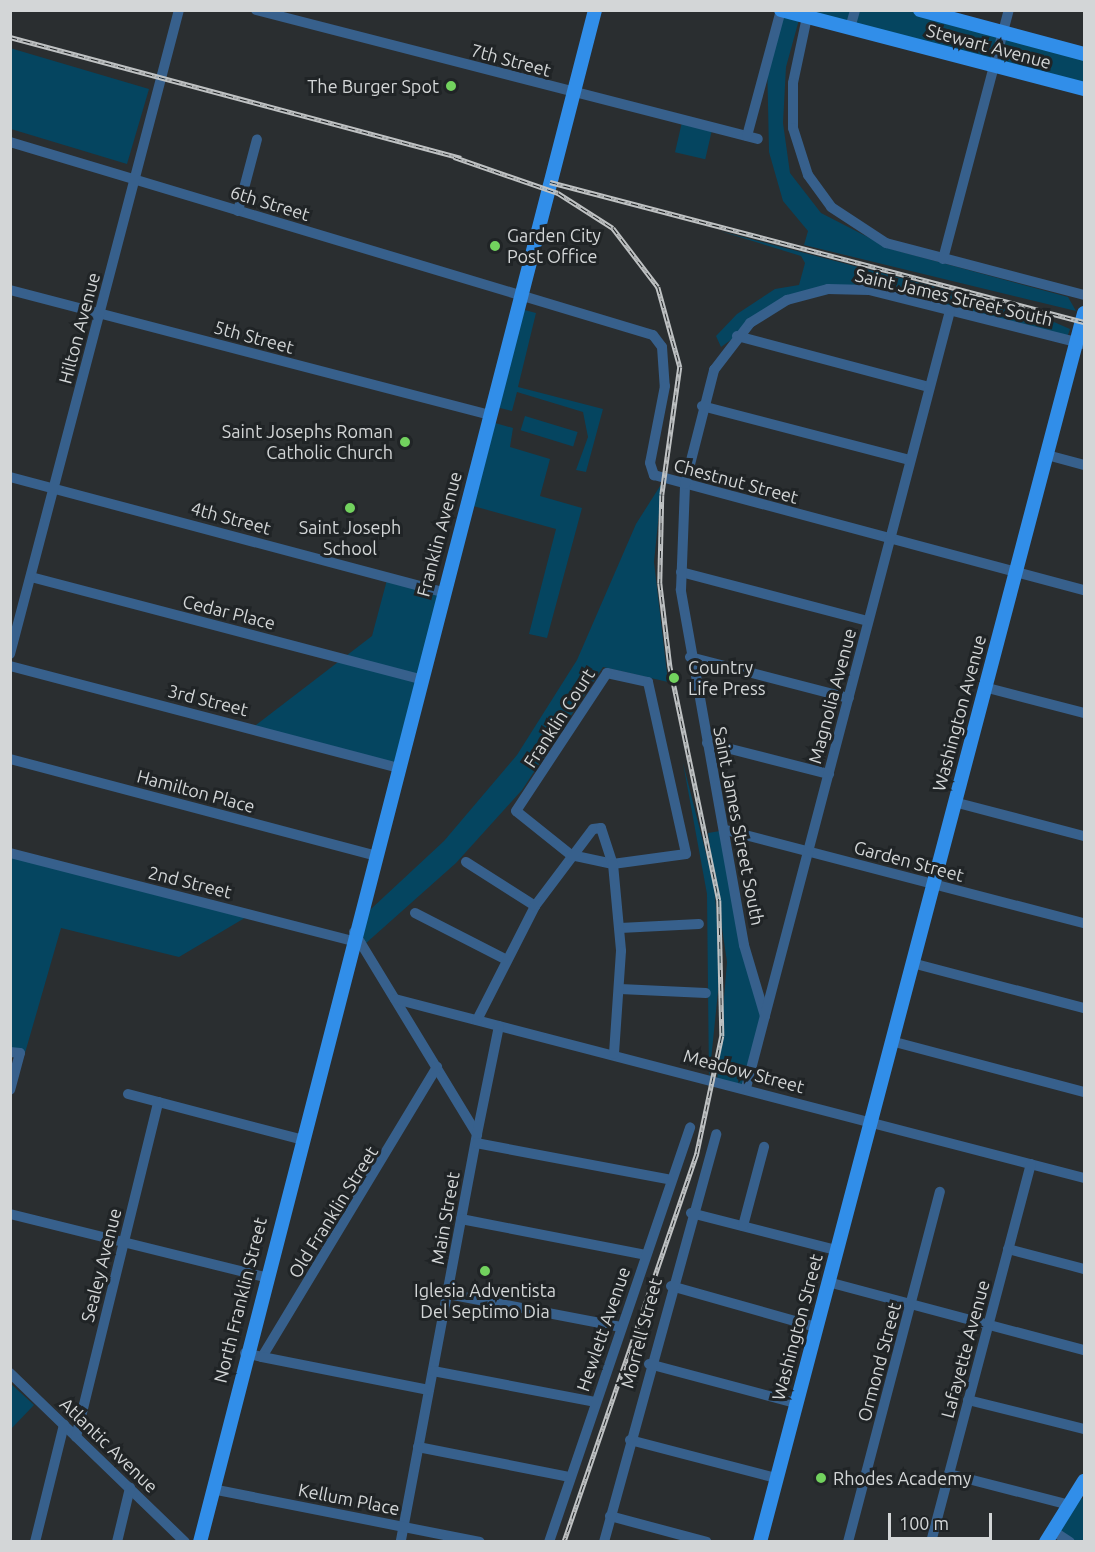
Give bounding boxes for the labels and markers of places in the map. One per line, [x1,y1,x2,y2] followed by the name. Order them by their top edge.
[307,75,439,97] place label: The Burger Spot
[444,79,458,93] marker: The Burger Spot
[507,225,601,268] place label: Garden City Post Office
[488,239,502,253] marker: Garden City Post Office
[222,421,393,464] place label: Saint Josephs Roman Catholic Church
[398,435,412,449] marker: Saint Josephs Roman Catholic Church
[343,501,357,515] marker: Saint Joseph School
[299,517,401,560] place label: Saint Joseph School
[688,657,766,700] place label: Country Life Press
[665,669,683,687] marker: Country Life Press
[478,1264,492,1278] marker: Iglesia Adventista Del Septimo Dia
[414,1280,556,1322] place label: Iglesia Adventista Del Septimo Dia
[833,1467,971,1489] place label: Rhodes Academy
[814,1471,828,1485] marker: Rhodes Academy

